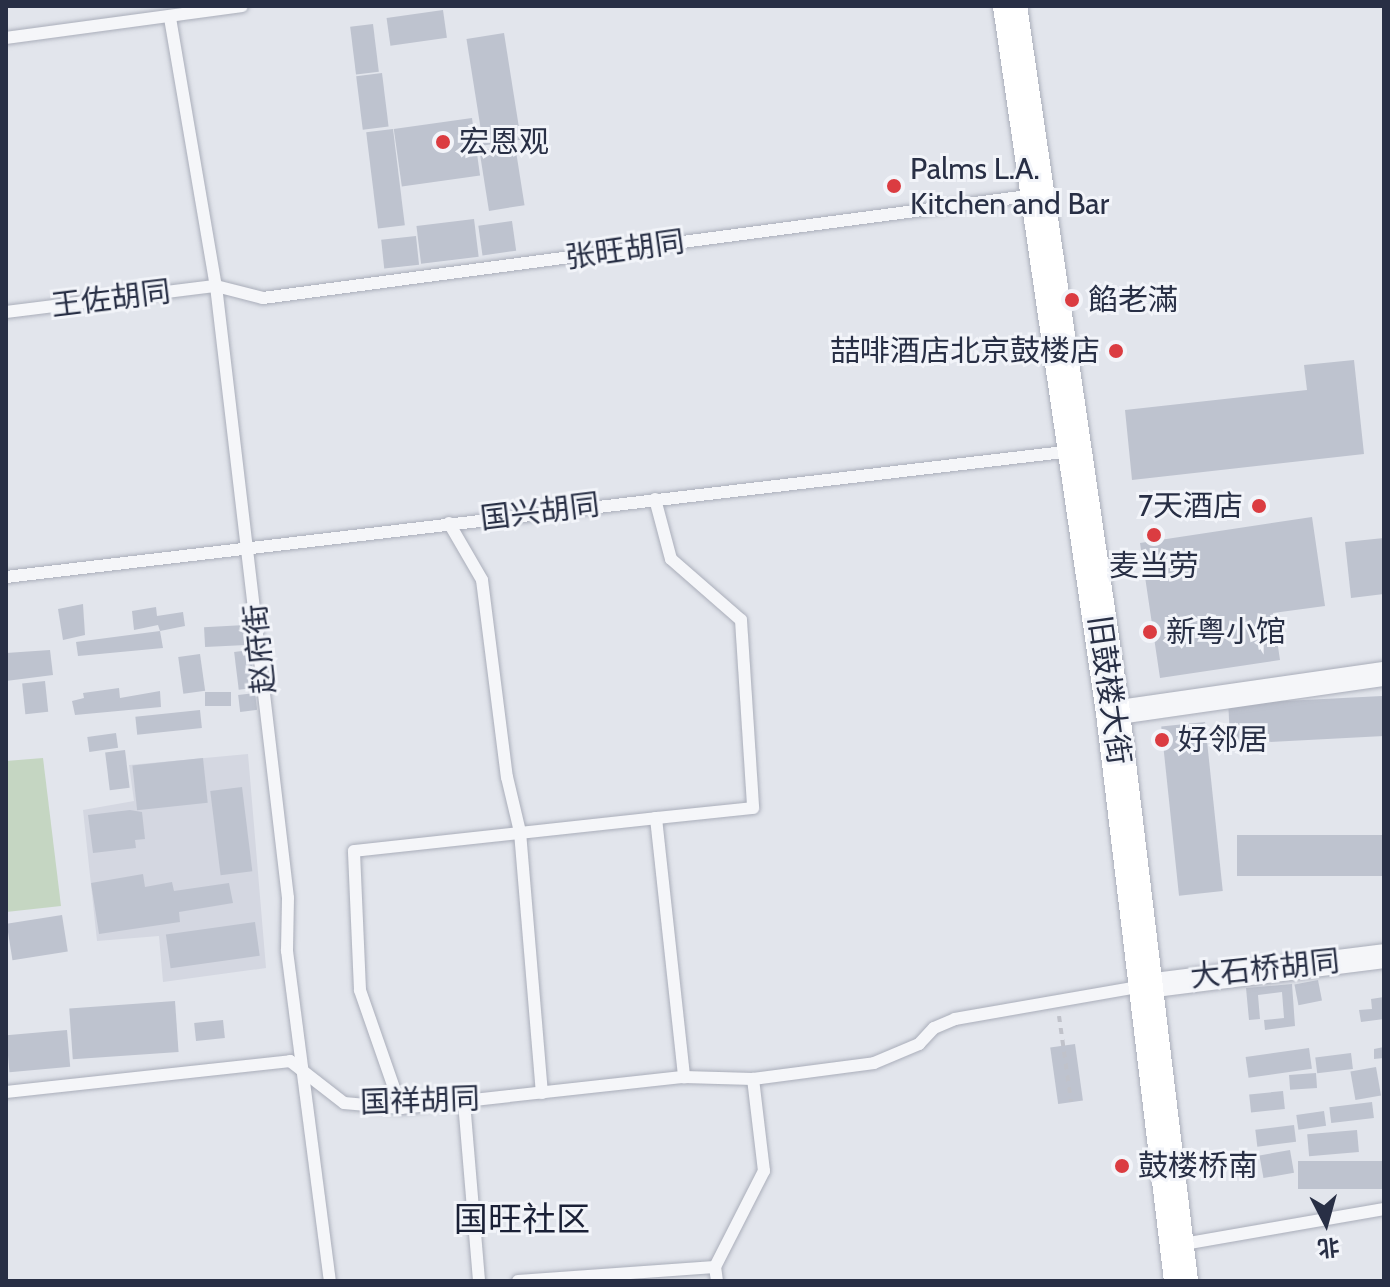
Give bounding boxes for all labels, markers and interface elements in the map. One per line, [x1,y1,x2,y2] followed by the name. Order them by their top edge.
[459,124,549,160] place label: 宏恩观
[434,133,452,151] marker: 宏恩观
[910,151,1109,222] place label: Palms L.A. Kitchen and Bar
[885,177,903,195] marker: Palms L.A. Kitchen and Bar
[563,224,687,276] street label: 张旺胡同
[49,274,173,324] street label: 王佐胡同
[1088,282,1178,318] place label: 餡老滿
[1063,291,1081,309] marker: 餡老滿
[830,333,1100,369] place label: 喆啡酒店北京鼓楼店
[1107,342,1125,360] marker: 喆啡酒店北京鼓楼店
[478,487,602,537] street label: 国兴胡同
[1138,488,1243,524] place label: 7天酒店
[1250,497,1268,515] marker: 7天酒店
[1145,526,1163,544] marker: 麦当劳
[1109,548,1199,584] place label: 麦当劳
[237,602,283,696] street label: 赵府街
[1081,613,1137,767] street label: 旧鼓楼大街
[1166,614,1286,650] place label: 新粤小馆
[1141,623,1159,641] marker: 新粤小馆
[1178,722,1268,758] place label: 好邻居
[1153,731,1171,749] marker: 好邻居
[1189,943,1341,995] street label: 大石桥胡同
[359,1081,481,1121] street label: 国祥胡同
[1138,1148,1258,1184] place label: 鼓楼桥南
[1113,1157,1131,1175] marker: 鼓楼桥南
[1286,1183,1366,1263] north arrow
[454,1200,590,1240] district label: 国旺社区
[1316,1233,1341,1262] text: 北

